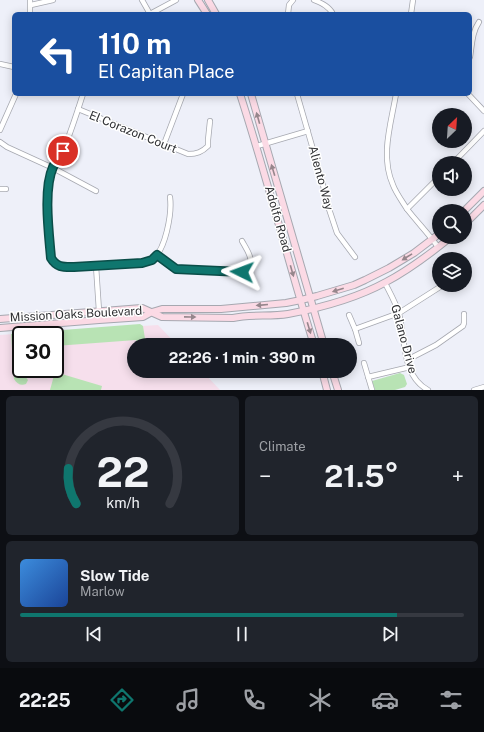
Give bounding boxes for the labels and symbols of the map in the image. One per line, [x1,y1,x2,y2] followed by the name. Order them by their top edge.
[87,108,179,156] street label: El Corazon Court
[432,108,472,148] north arrow
[255,112,261,125] one-way arrow
[46,134,80,168] pin
[306,144,336,212] street label: Aliento Way
[270,164,276,176] one-way arrow
[262,184,294,254] street label: Adolfo Road
[221,251,263,293] position arrow
[402,253,412,261] one-way arrow
[289,265,295,277] one-way arrow
[332,287,344,293] one-way arrow
[256,302,268,308] one-way arrow
[388,303,420,375] street label: Galano Drive
[10,304,142,324] street label: Mission Oaks Boulevard
[184,314,197,320] one-way arrow
[306,322,312,334] one-way arrow
[12,326,64,378] speed limit sign: 30

